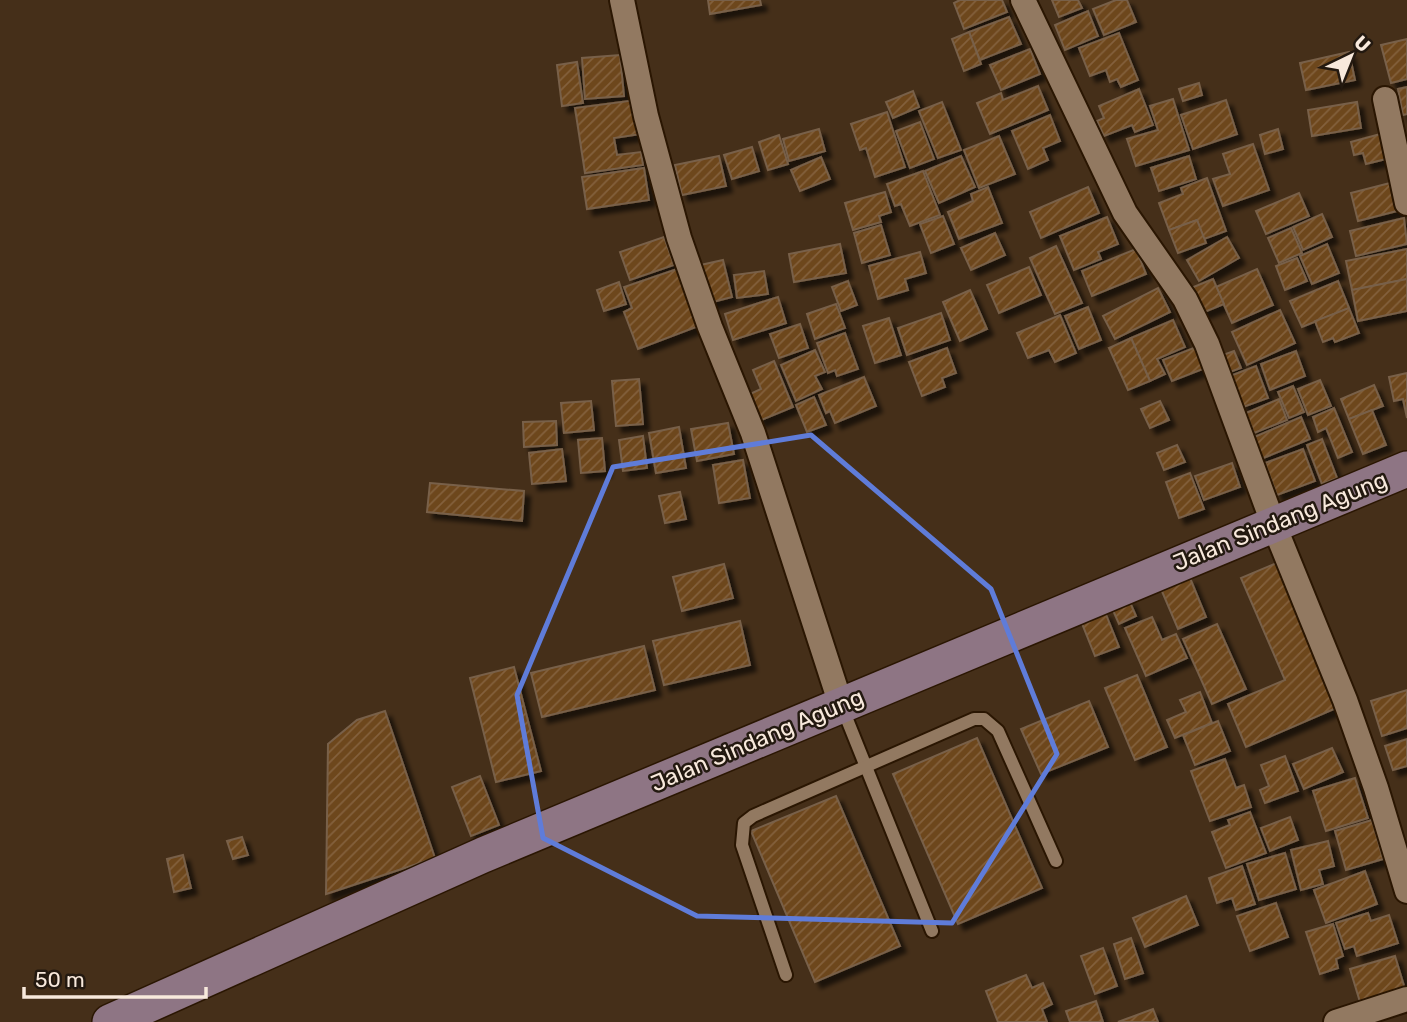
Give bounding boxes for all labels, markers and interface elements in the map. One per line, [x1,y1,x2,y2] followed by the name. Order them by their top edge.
[1316,21,1386,91] north arrow
[1349,31,1375,57] text: U
[1169,465,1391,577] street label: Jalan Sindang Agung
[646,682,868,798] street label: Jalan Sindang Agung
[24,956,206,1000] scale bar
[35,967,85,992] text: 50 m

